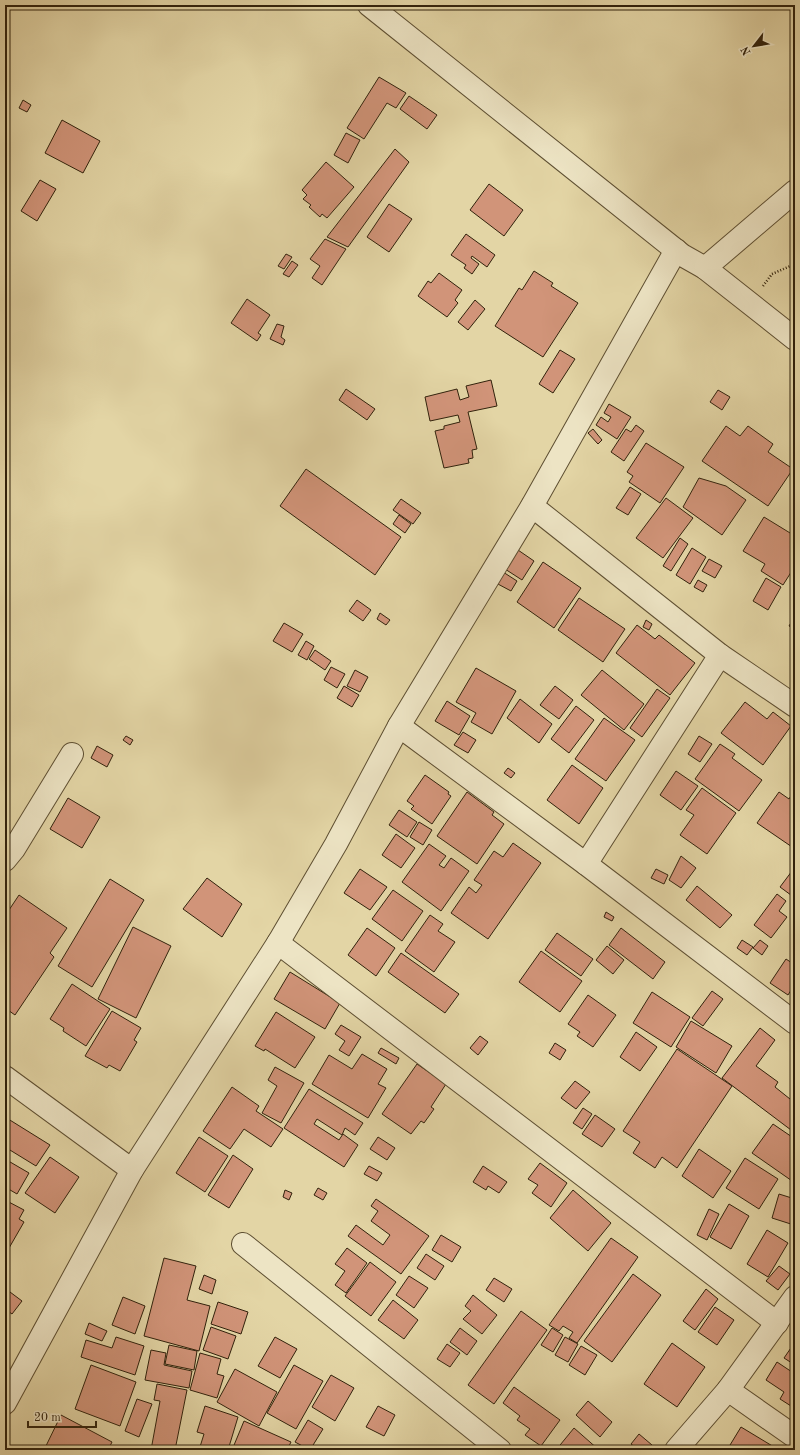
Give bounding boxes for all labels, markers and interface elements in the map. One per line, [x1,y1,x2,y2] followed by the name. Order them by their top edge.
[734,26,774,66] north arrow
[740,43,754,57] text: N
[28,1403,96,1429] scale bar
[34,1412,61,1424] text: 20 m

